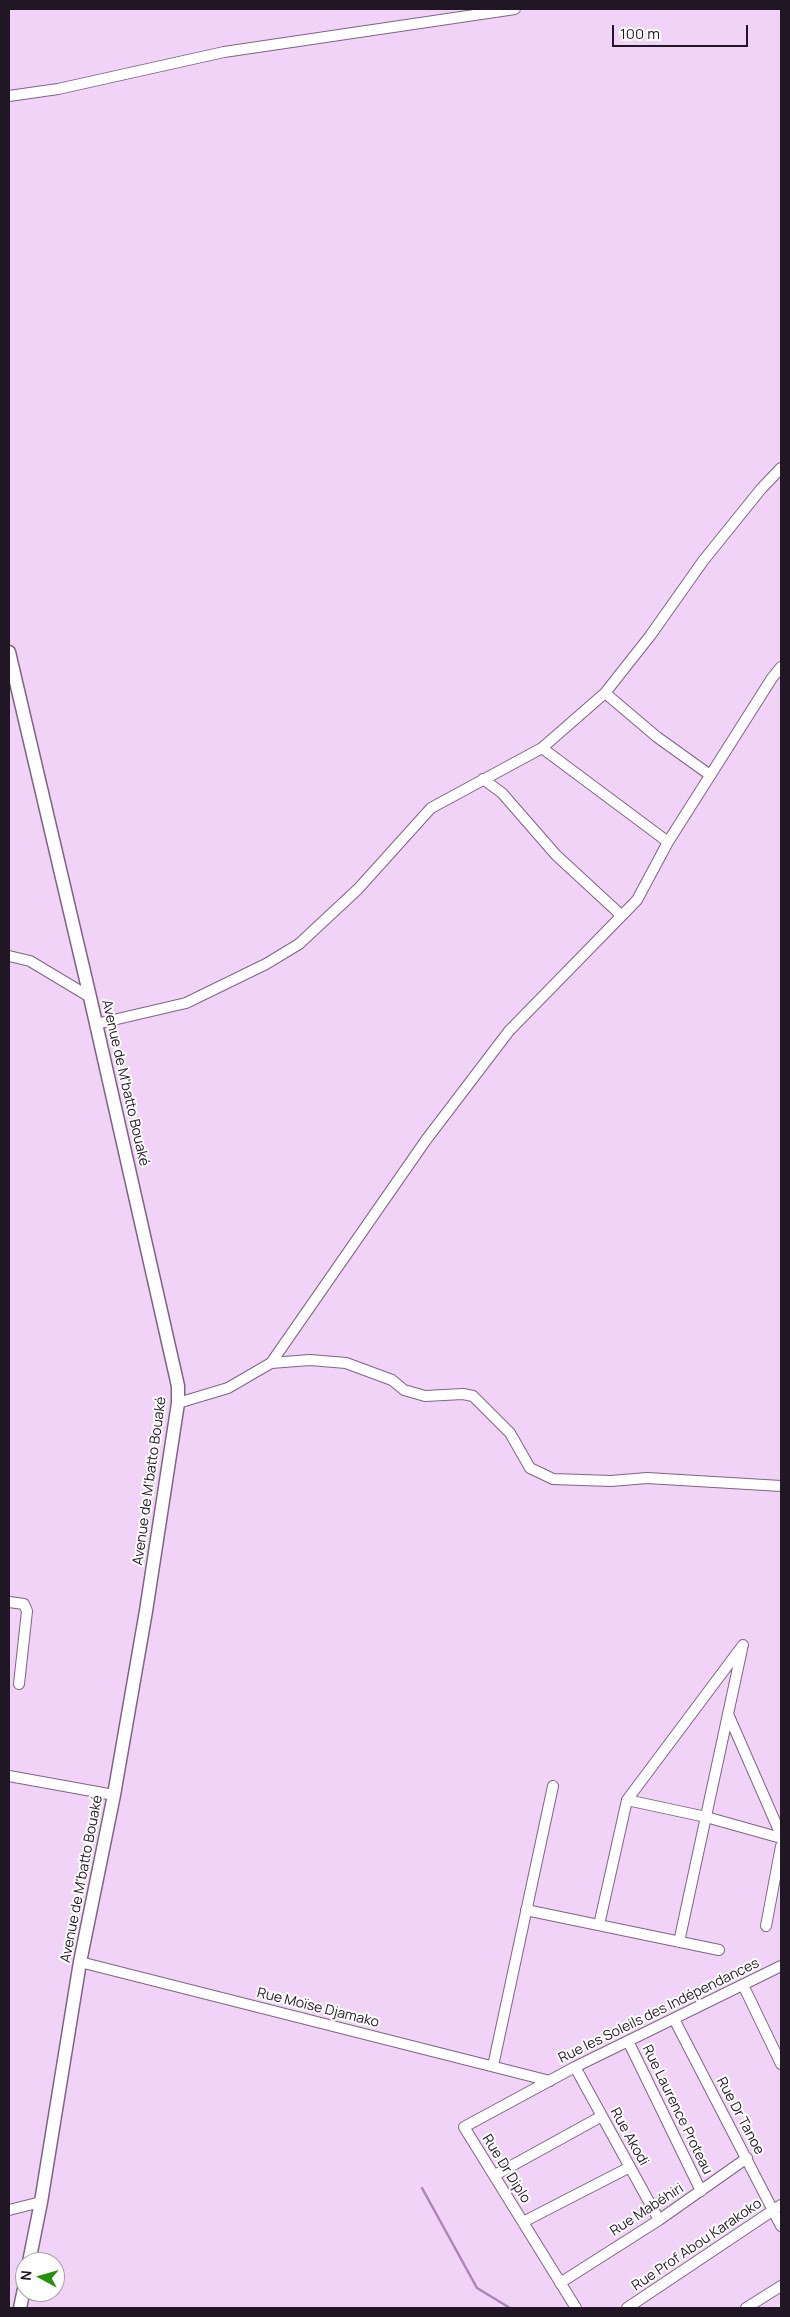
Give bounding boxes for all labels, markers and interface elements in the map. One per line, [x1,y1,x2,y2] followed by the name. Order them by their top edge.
[615,15,751,47] scale bar
[620,23,660,44] text: 100 m
[98,998,152,1168] street label: Avenue de M'batto Bouaké
[130,1396,170,1566] street label: Avenue de M'batto Bouaké
[58,1794,106,1964] street label: Avenue de M'batto Bouaké
[556,1955,762,2067] street label: Rue les Soleils des Indépendances
[255,1985,381,2031] street label: Rue Moïse Djamako
[638,2042,716,2178] street label: Rue Laurence Proteau
[713,2074,767,2158] street label: Rue Dr Tanoe
[606,2105,652,2169] street label: Rue Akodi
[478,2132,534,2206] street label: Rue Dr Diplo
[607,2180,687,2240] street label: Rue Mabéhiri
[629,2195,765,2295] street label: Rue Prof Abou Karakoko
[15,2252,65,2302] north arrow
[16,2269,36,2281] text: N

